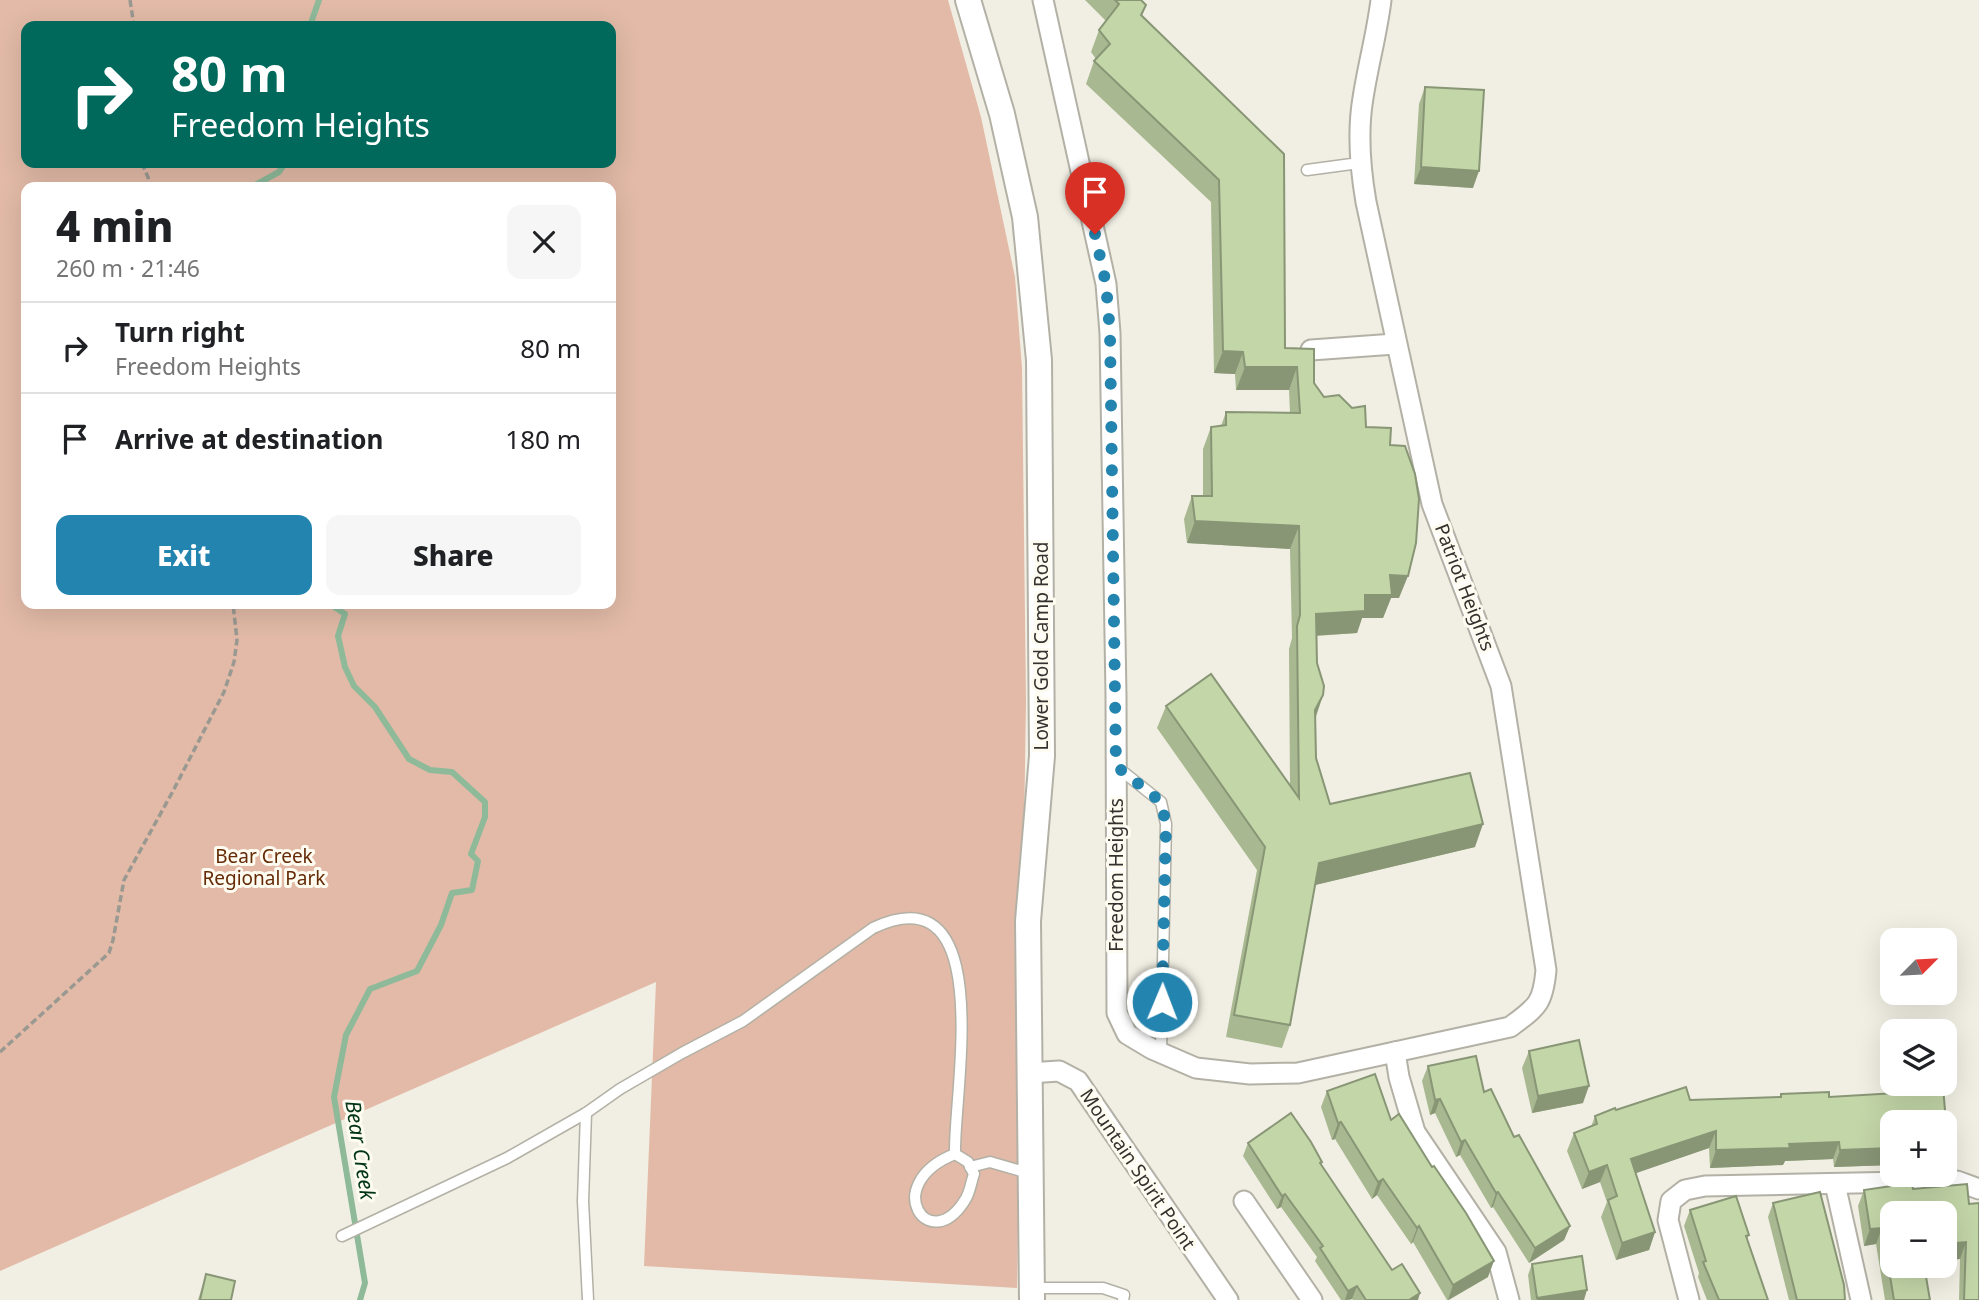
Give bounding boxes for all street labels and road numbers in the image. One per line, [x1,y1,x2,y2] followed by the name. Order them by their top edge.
[1429,520,1501,654] street label: Patriot Heights
[1028,541,1054,751] street label: Lower Gold Camp Road
[1103,798,1129,952] street label: Freedom Heights
[1074,1083,1202,1255] street label: Mountain Spirit Point

